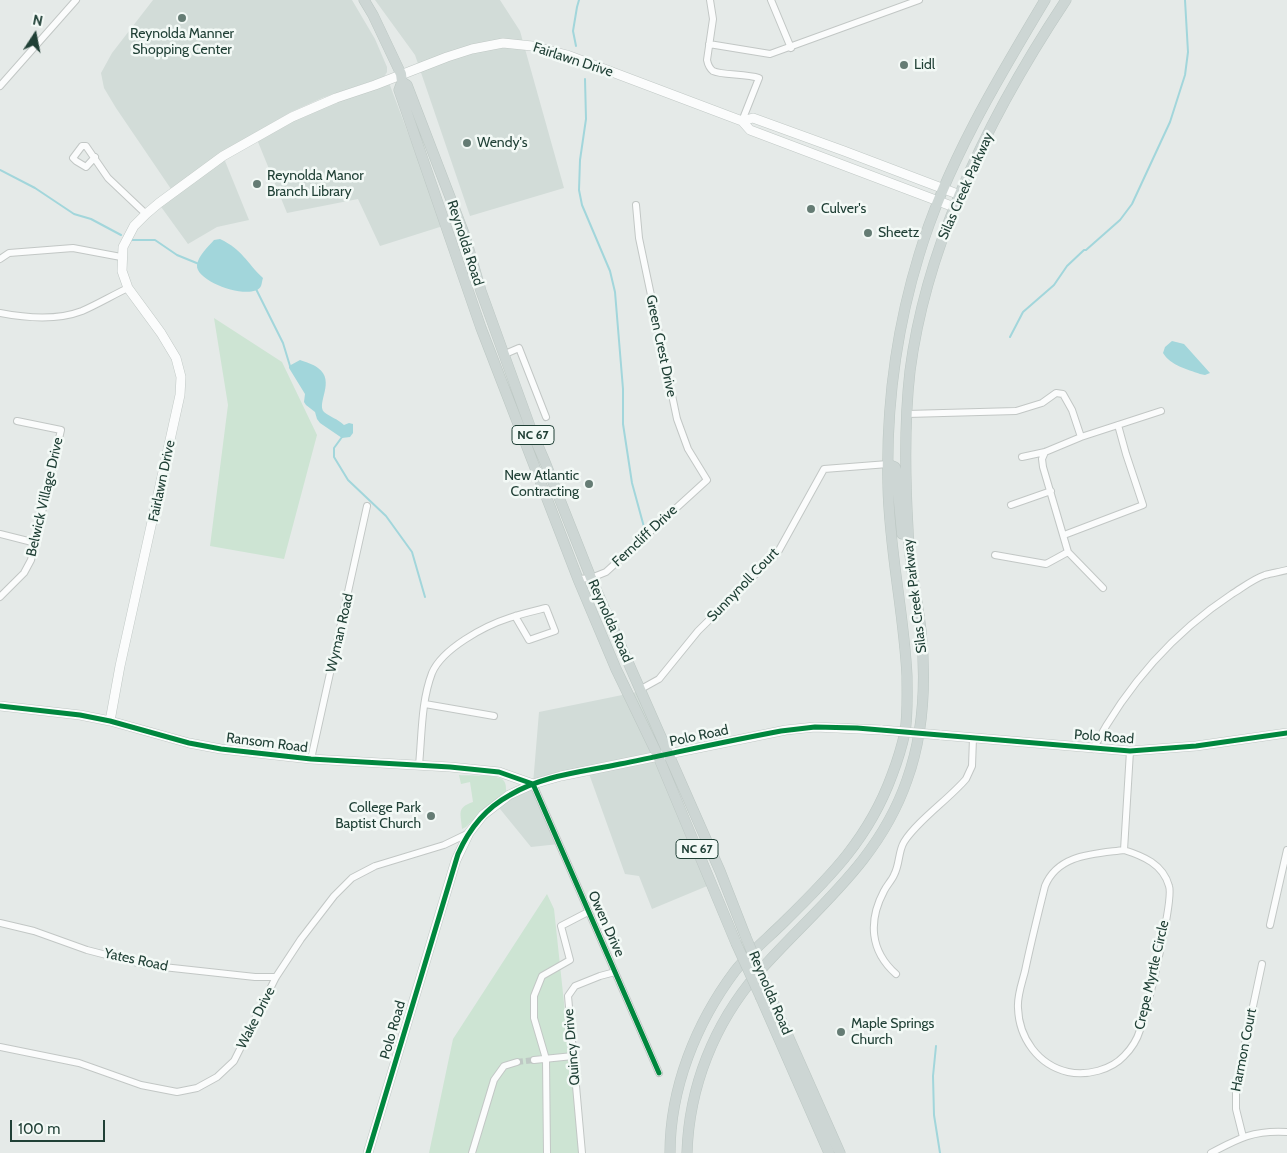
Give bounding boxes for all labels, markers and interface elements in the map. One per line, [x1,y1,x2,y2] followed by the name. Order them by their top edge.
[10,10,60,60] north arrow
[31,10,44,30] text: N
[176,12,188,24] marker: Reynolda Manner Shopping Center
[130,26,234,58] place label: Reynolda Manner Shopping Center
[531,39,615,81] street label: Fairlawn Drive
[914,57,935,73] place label: Lidl
[898,59,910,71] marker: Lidl
[935,130,997,242] street label: Silas Creek Parkway
[477,135,528,151] place label: Wendy's
[461,137,473,149] marker: Wendy's
[267,168,364,200] place label: Reynolda Manor Branch Library
[251,178,263,190] marker: Reynolda Manor Branch Library
[443,198,487,288] street label: Reynolda Road
[821,201,866,217] place label: Culver's
[805,203,817,215] marker: Culver's
[878,225,919,241] place label: Sheetz
[862,227,874,239] marker: Sheetz
[642,293,680,399] street label: Green Crest Drive
[512,426,554,444] road number: NC 67
[23,436,67,558] street label: Belwick Village Drive
[145,439,179,523] street label: Fairlawn Drive
[504,468,579,501] place label: New Atlantic Contracting
[583,478,595,490] marker: New Atlantic Contracting
[609,502,681,570] street label: Ferncliff Drive
[900,538,930,654] street label: Silas Creek Parkway
[704,545,782,625] street label: Sunnynoll Court
[584,577,636,665] street label: Reynolda Road
[323,592,357,674] street label: Wyman Road
[668,722,730,750] street label: Polo Road
[1073,727,1135,747] street label: Polo Road
[225,730,309,756] street label: Ransom Road
[335,800,421,832] place label: College Park Baptist Church
[425,810,437,822] marker: College Park Baptist Church
[676,840,718,859] road number: NC 67
[584,888,628,960] street label: Owen Drive
[1131,919,1173,1031] street label: Crepe Myrtle Circle
[103,945,169,975] street label: Yates Road
[745,949,795,1037] street label: Reynolda Road
[233,984,279,1052] street label: Wake Drive
[377,999,409,1061] street label: Polo Road
[1228,1007,1260,1093] street label: Harmon Court
[560,1008,584,1086] street label: Quincy Drive
[851,1016,934,1048] place label: Maple Springs Church
[835,1026,847,1038] marker: Maple Springs Church
[12,1110,108,1142] scale bar
[18,1120,60,1138] text: 100 m

